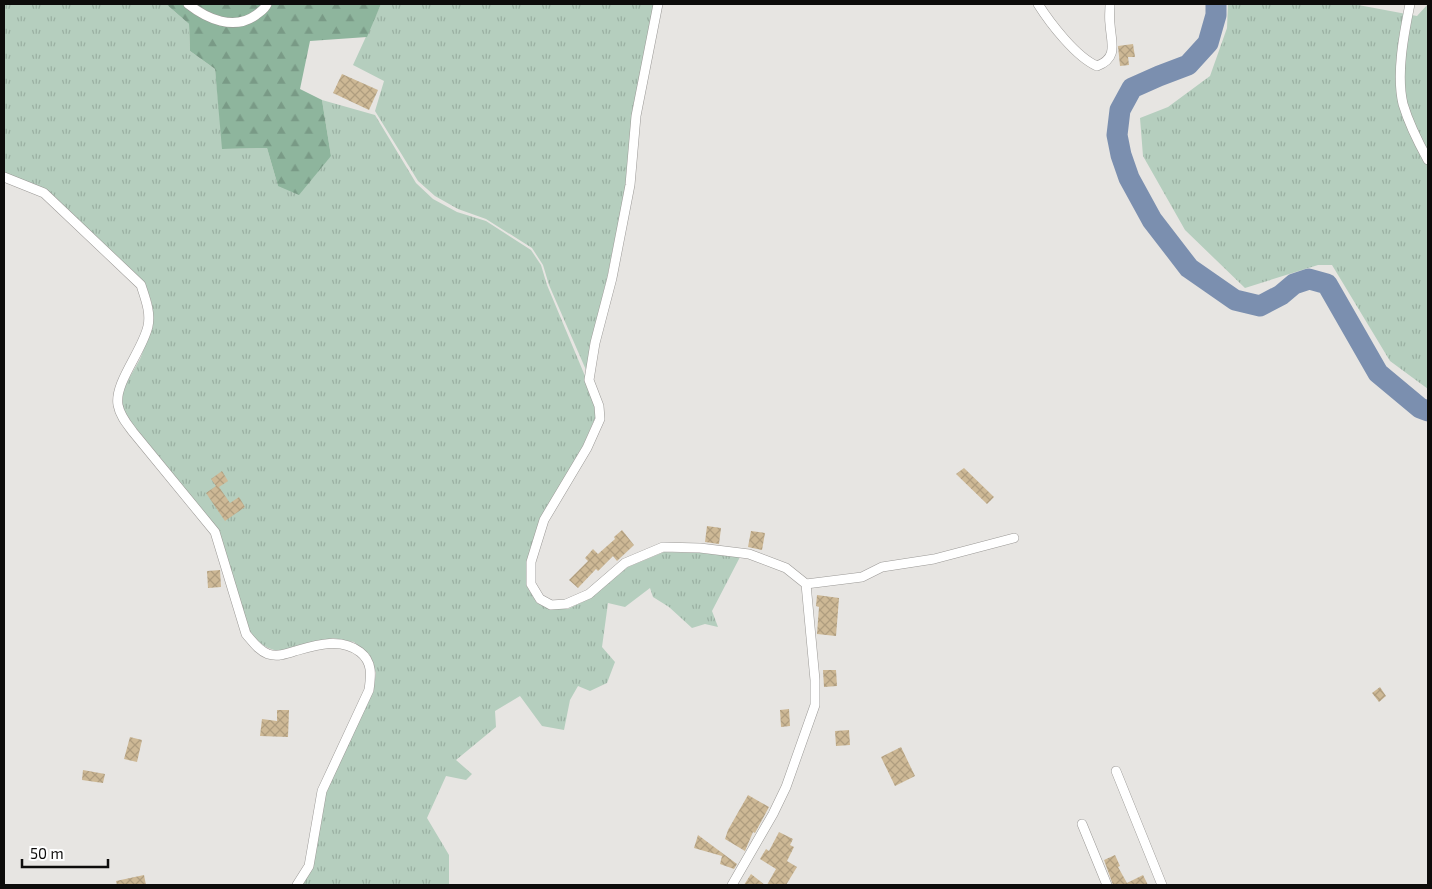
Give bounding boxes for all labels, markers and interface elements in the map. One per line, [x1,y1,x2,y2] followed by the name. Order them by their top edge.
[22,836,109,868] scale bar
[30,844,64,862] text: 50 m

